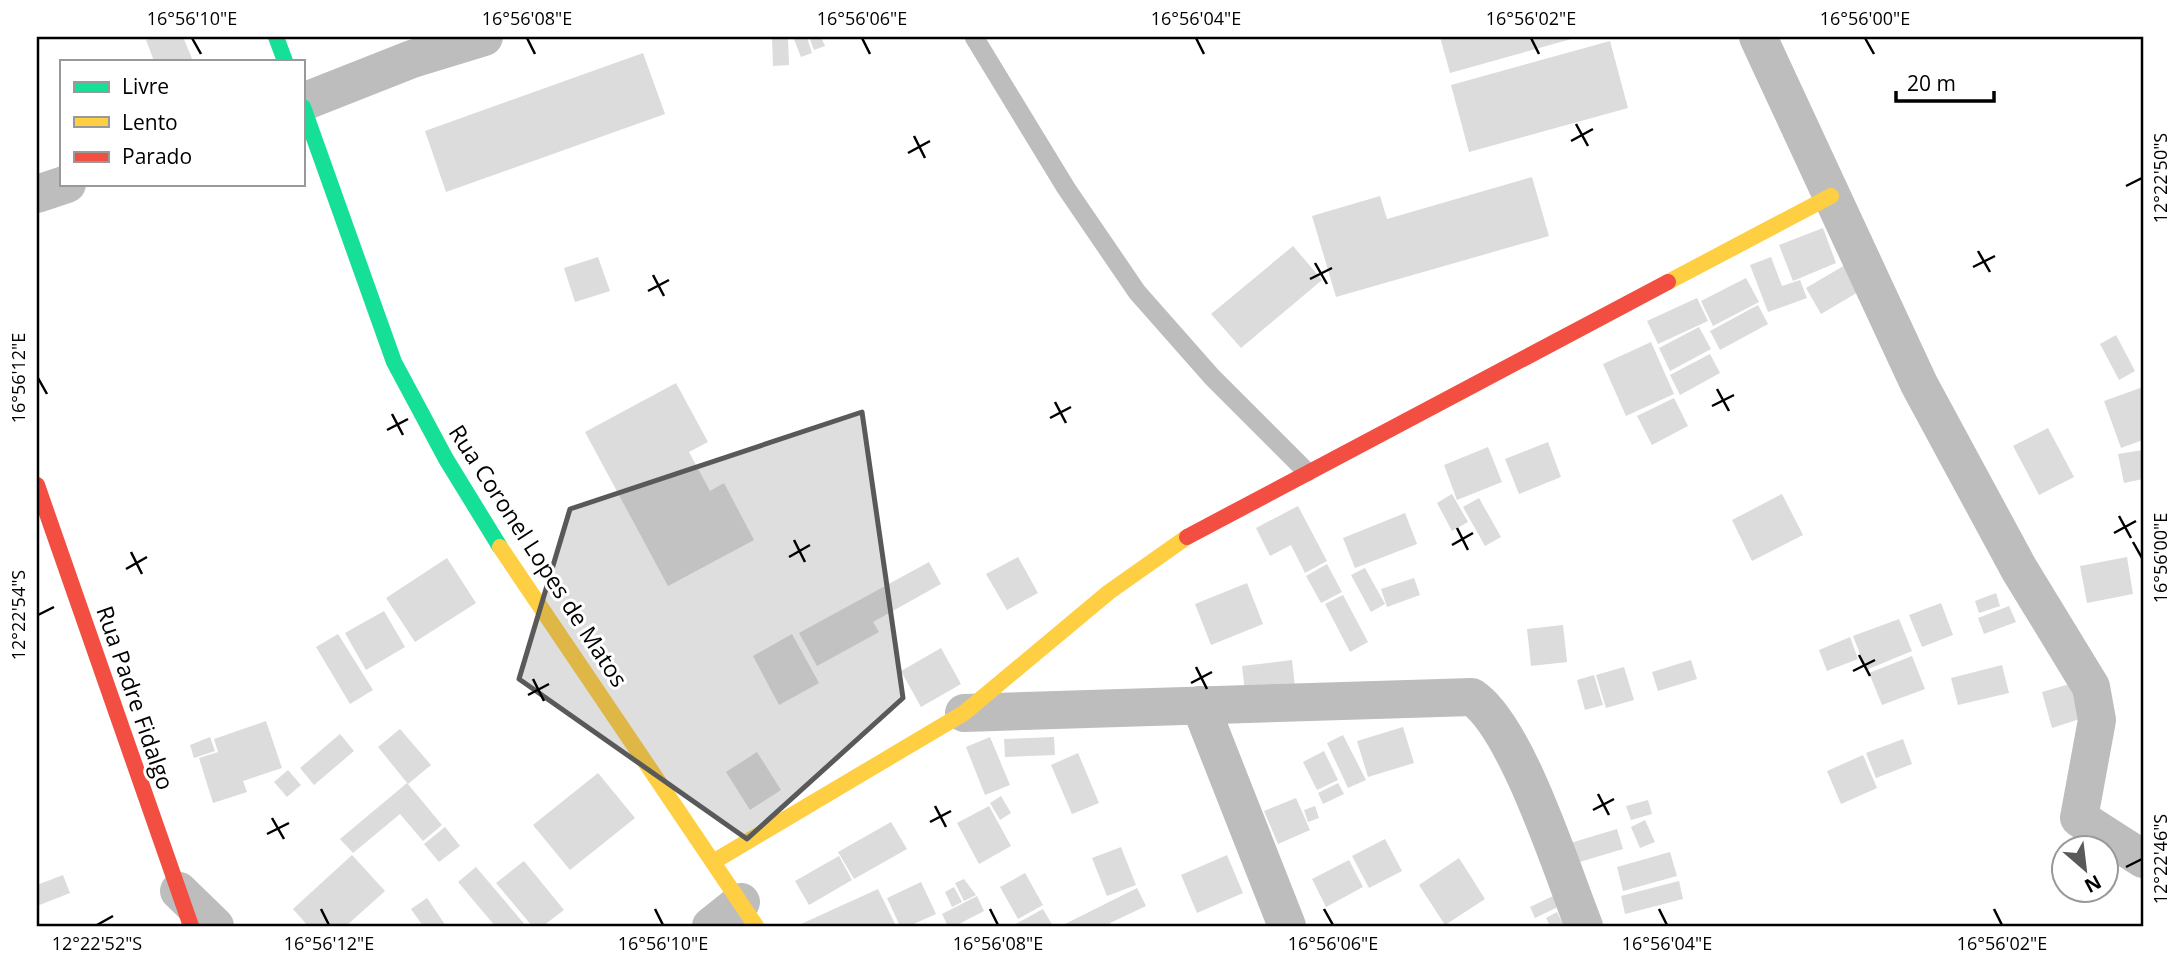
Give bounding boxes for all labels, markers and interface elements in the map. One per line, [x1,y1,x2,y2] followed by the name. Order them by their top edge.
[147,6,237,30] text: 16°56'10"E
[482,6,572,30] text: 16°56'08"E
[817,6,907,30] text: 16°56'06"E
[1151,6,1241,30] text: 16°56'04"E
[1486,6,1576,30] text: 16°56'02"E
[1820,6,1910,30] text: 16°56'00"E
[60,60,304,186] legend
[1896,60,1994,104] scale bar
[1907,69,1956,97] text: 20 m
[122,72,169,100] text: Livre
[122,108,178,136] text: Lento
[2148,133,2172,223] text: 12°22'50"S
[122,142,192,170] text: Parado
[6,333,30,423] text: 16°56'12"E
[442,418,636,693] street label: Rua Coronel Lopes de Matos
[2148,513,2172,603] text: 16°56'00"E
[6,570,30,660] text: 12°22'54"S
[89,601,182,794] street label: Rua Padre Fidalgo
[2148,814,2172,904] text: 12°22'46"S
[2050,834,2120,904] north arrow
[2080,869,2106,899] text: N
[52,931,142,955] text: 12°22'52"S
[284,931,374,955] text: 16°56'12"E
[618,931,708,955] text: 16°56'10"E
[953,931,1043,955] text: 16°56'08"E
[1288,931,1378,955] text: 16°56'06"E
[1622,931,1712,955] text: 16°56'04"E
[1957,931,2047,955] text: 16°56'02"E

